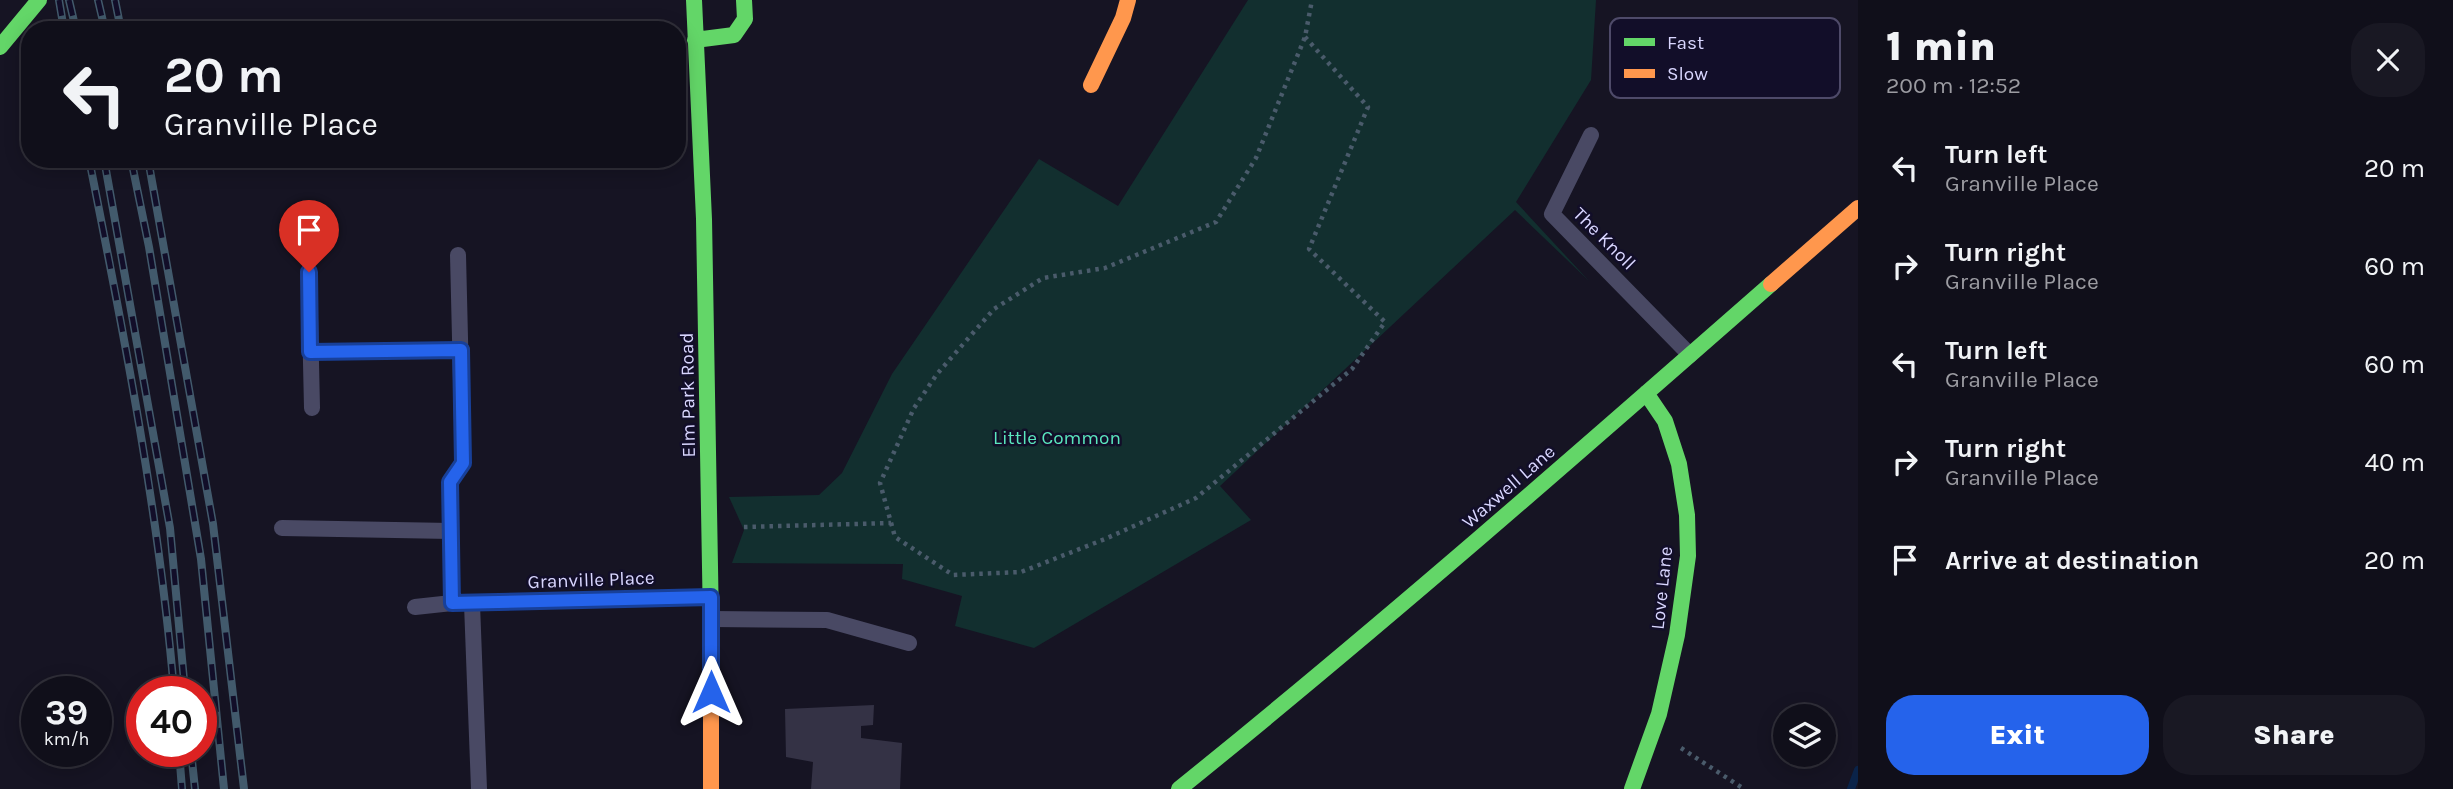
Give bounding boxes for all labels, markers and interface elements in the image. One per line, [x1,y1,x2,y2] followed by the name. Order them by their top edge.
[1610,18,1840,98] legend
[1886,21,1996,71] text: 1 min
[2351,23,2425,97] button: close
[1667,32,1704,54] text: Fast
[164,47,284,104] text: 20 m
[49,49,140,140] icon: left
[1667,63,1708,85] text: Slow
[1886,72,2021,99] text: 200 m · 12:52
[164,106,378,143] text: Granville Place
[1945,139,2047,170] text: Turn left
[1886,149,1924,187] icon: left
[2364,153,2425,184] text: 20 m
[1945,170,2099,197] text: Granville Place
[279,200,339,272] pin
[1568,203,1640,275] street label: The Knoll
[290,211,328,249] icon: arrive
[1945,237,2066,268] text: Turn right
[1886,247,1924,285] icon: right
[2364,251,2425,282] text: 60 m
[1945,268,2099,295] text: Granville Place
[676,332,700,458] street label: Elm Park Road
[1945,335,2047,366] text: Turn left
[1886,345,1924,383] icon: left
[2364,349,2425,380] text: 60 m
[1945,366,2099,393] text: Granville Place
[993,427,1121,449] park label: Little Common
[1945,433,2066,464] text: Turn right
[1458,440,1560,533] street label: Waxwell Lane
[1886,443,1924,481] icon: right
[2365,447,2425,478] text: 40 m
[1945,464,2099,491] text: Granville Place
[1886,541,1924,579] icon: arrive
[1647,545,1677,631] street label: Love Lane
[1945,545,2199,576] text: Arrive at destination
[2364,545,2425,576] text: 20 m
[527,567,655,593] street label: Granville Place
[674,655,748,729] position arrow
[126,676,217,767] speed limit sign: 40
[45,692,88,733] text: 39
[1886,695,2149,775] button: Exit
[2163,695,2425,775] button: Share
[1773,704,1836,767] map controls
[1773,704,1836,767] button: layers
[44,728,89,750] text: km/h

